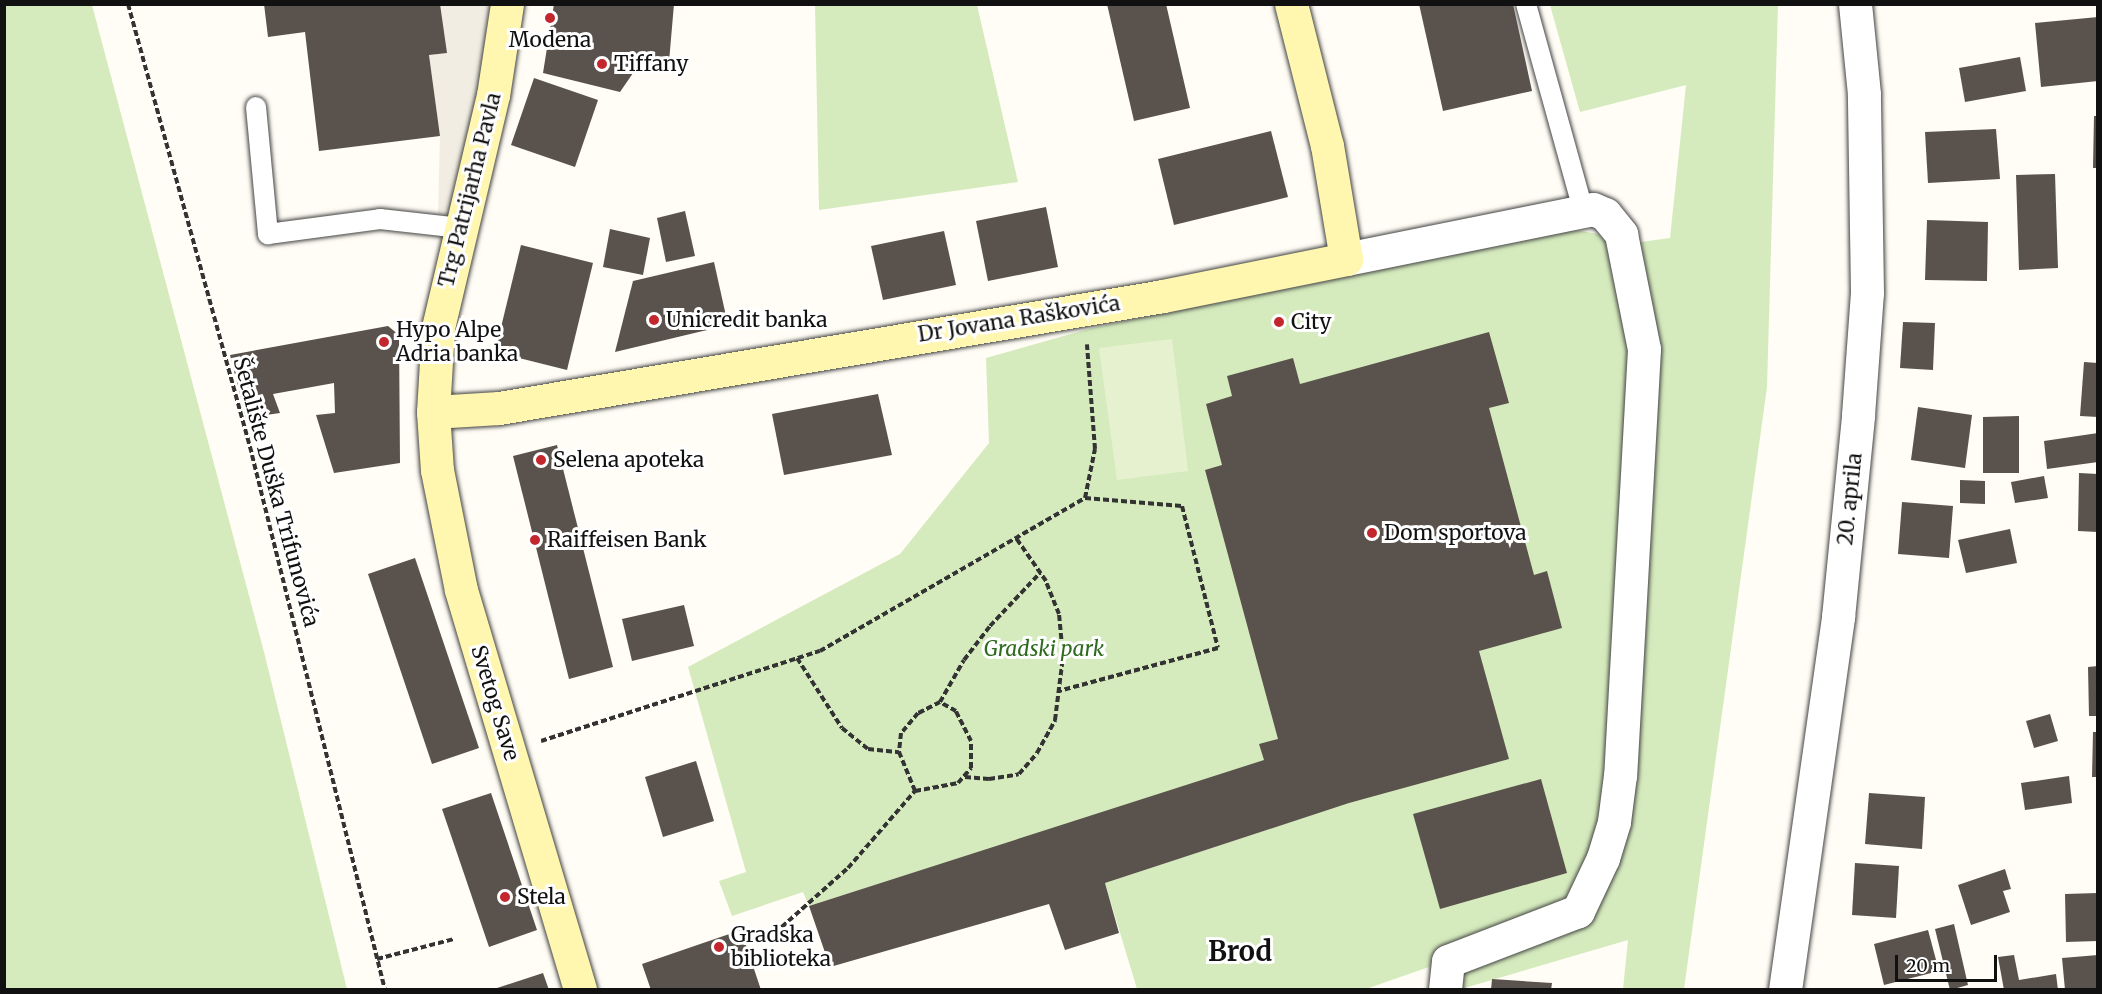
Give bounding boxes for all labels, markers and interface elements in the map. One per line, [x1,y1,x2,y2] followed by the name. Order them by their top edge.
[543,11,557,25] marker: Modena
[509,27,591,53] place label: Modena
[614,51,688,77] place label: Tiffany
[595,57,609,71] marker: Tiffany
[434,90,506,290] street label: Trg Patrijarha Pavla
[916,291,1122,347] street label: Dr Jovana Raškovića
[666,307,827,333] place label: Unicredit banka
[1291,309,1331,335] place label: City
[647,313,661,327] marker: Unicredit banka
[1272,315,1286,329] marker: City
[396,317,518,367] place label: Hypo Alpe Adria banka
[377,335,391,349] marker: Hypo Alpe Adria banka
[228,354,324,630] street label: Šetalište Duška Trifunovića
[553,447,704,473] place label: Selena apoteka
[1833,452,1867,546] street label: 20. aprila
[534,453,548,467] marker: Selena apoteka
[1384,520,1527,546] place label: Dom sportova
[1365,526,1379,540] marker: Dom sportova
[547,527,707,553] place label: Raiffeisen Bank
[528,533,542,547] marker: Raiffeisen Bank
[984,636,1104,662] park label: Gradski park
[466,642,524,764] street label: Svetog Save
[517,884,566,910] place label: Stela
[498,890,512,904] marker: Stela
[731,922,831,972] place label: Gradska biblioteka
[1208,936,1272,968] district label: Brod
[712,940,726,954] marker: Gradska biblioteka
[1898,943,2000,981] scale bar
[1906,954,1950,977] text: 20 m

